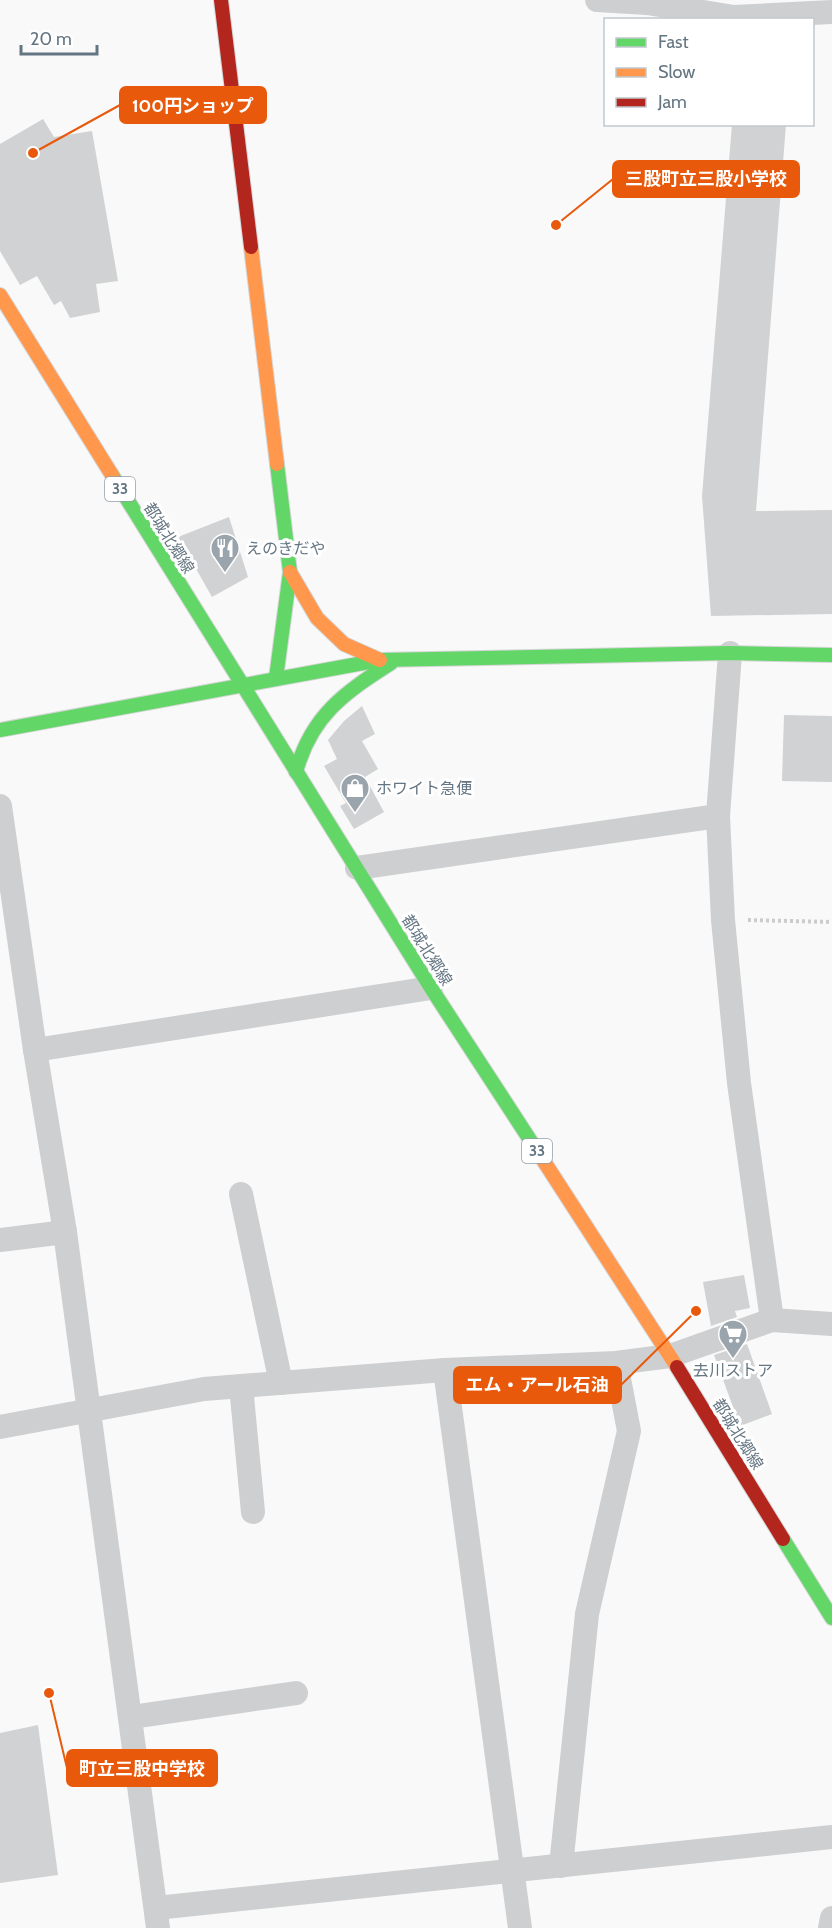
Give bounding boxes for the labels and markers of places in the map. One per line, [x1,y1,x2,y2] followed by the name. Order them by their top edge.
[120,87,266,123] callout: 100円ショップ
[613,161,799,197] callout: 三股町立三股小学校
[209,532,241,574] restaurant icon: えのきだや
[246,539,326,558] place label: えのきだや
[339,772,371,814] shop icon: ホワイト急便
[376,779,472,798] place label: ホワイト急便
[717,1318,749,1360] supermarket icon: 去川ストア
[693,1361,773,1380] place label: 去川ストア
[454,1367,621,1403] callout: エム・アール石油
[67,1750,217,1786] callout: 町立三股中学校

